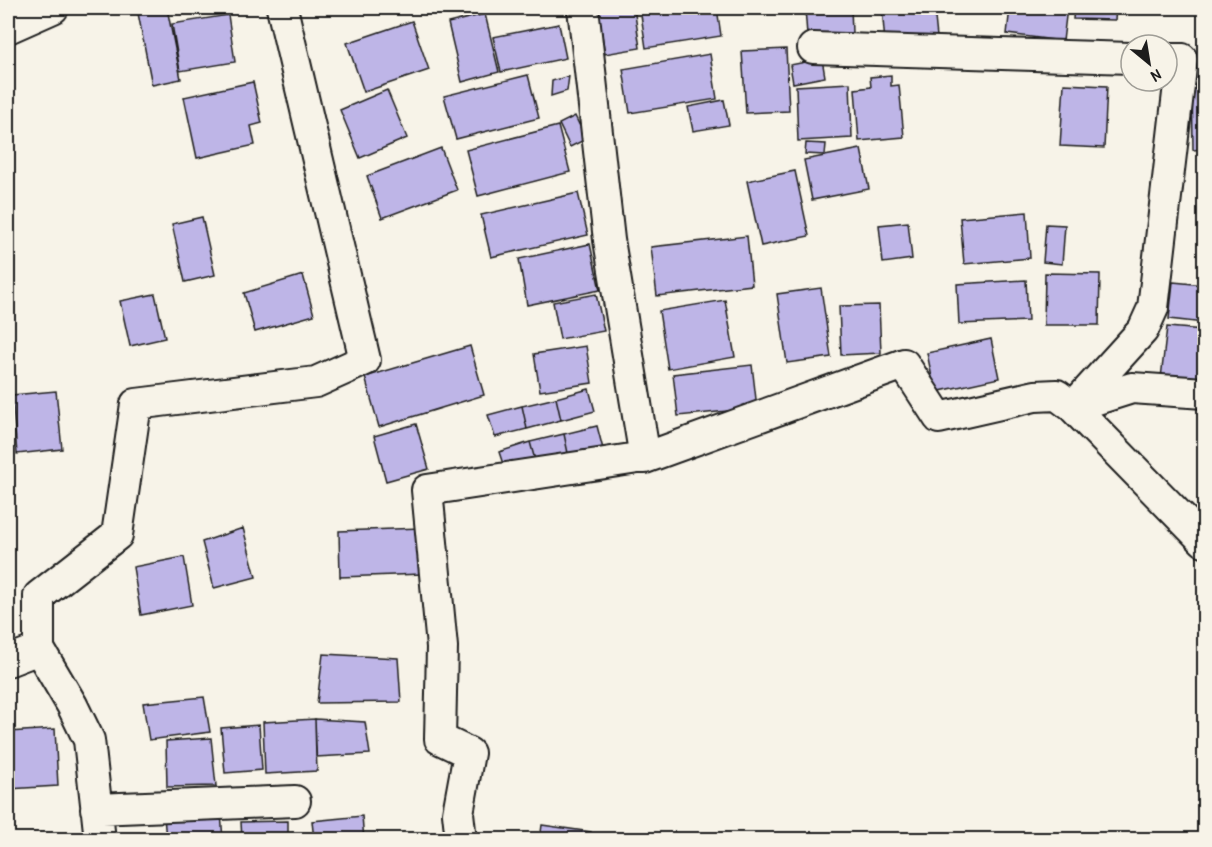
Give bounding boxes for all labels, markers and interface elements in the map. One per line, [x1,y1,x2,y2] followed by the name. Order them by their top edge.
[1119,33,1179,93] north arrow
[1147,64,1166,88] text: N

